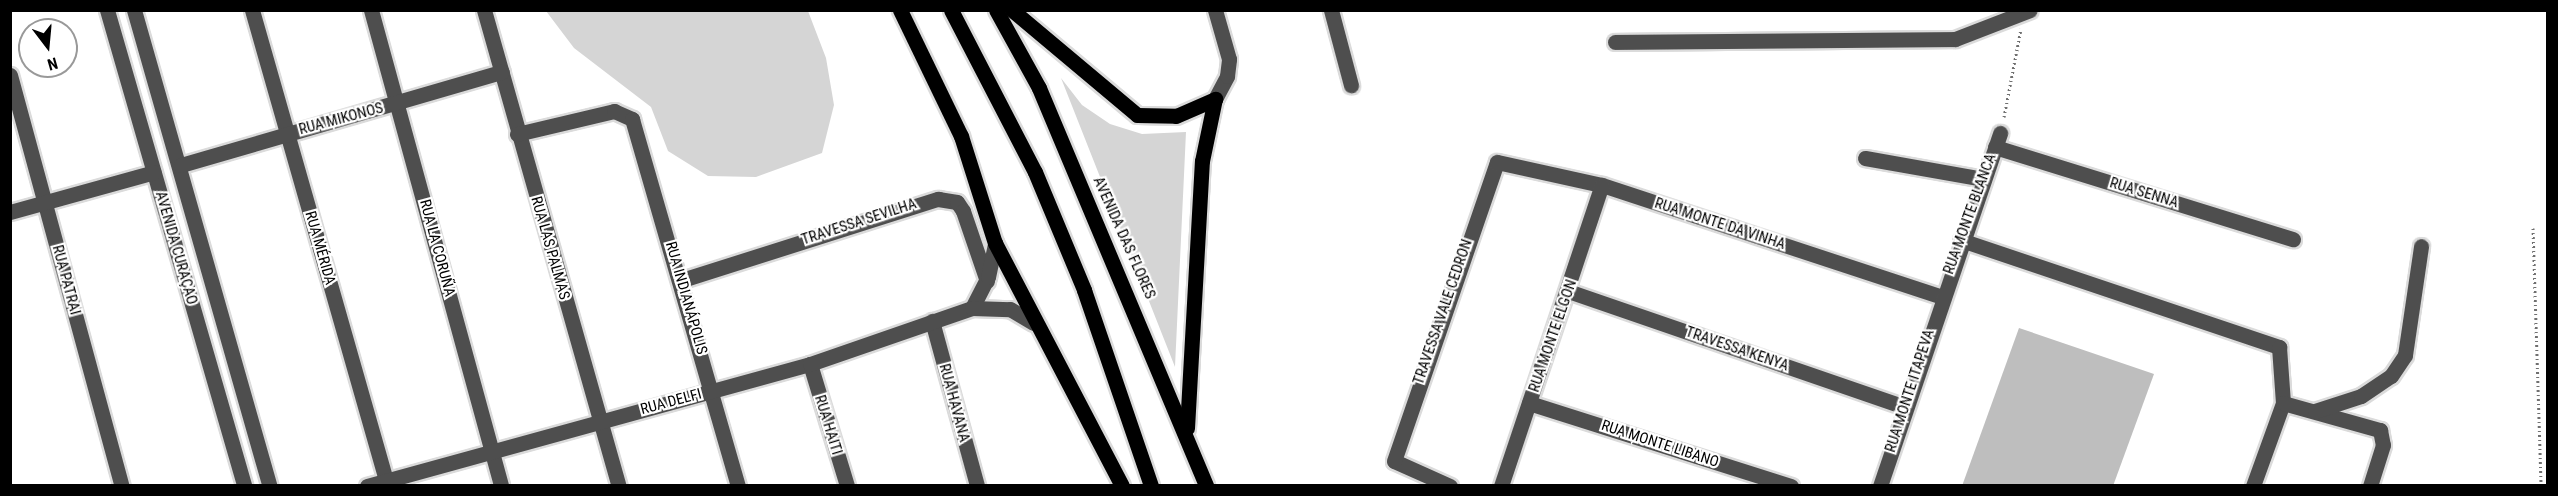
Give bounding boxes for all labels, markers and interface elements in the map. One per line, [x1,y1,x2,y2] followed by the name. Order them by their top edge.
[18,18,78,78] north arrow
[45,53,60,74] text: N
[297,99,385,139] street label: RUA MIKONOS
[1940,151,2000,277] street label: RUA MONTE BLANCA
[1089,174,1159,302] street label: AVENIDA DAS FLORES
[2107,174,2181,212] street label: RUA SENNA
[151,189,201,307] street label: AVENIDA CURAÇAO
[527,194,573,302] street label: RUA LAS PALMAS
[1652,194,1788,254] street label: RUA MONTE DA VINHA
[799,195,919,249] street label: TRAVESSA SEVILHA
[415,198,459,298] street label: RUA LA CORUÑA
[301,209,339,287] street label: RUA MÉRIDA
[1410,237,1476,387] street label: TRAVESSA VALE CEDRON
[661,240,711,356] street label: RUA INDIANÁPOLIS
[48,243,84,317] street label: RUA PATRAI
[1525,277,1581,395] street label: RUA MONTE ELGON
[1683,323,1791,375] street label: TRAVESSA KENYA
[1882,327,1938,455] street label: RUA MONTE ITAPEVA
[935,362,973,444] street label: RUA HAVANA
[639,385,703,419] street label: RUA DELFI
[810,393,846,457] street label: RUA HAITI
[1599,417,1721,471] street label: RUA MONTE LIBANO

